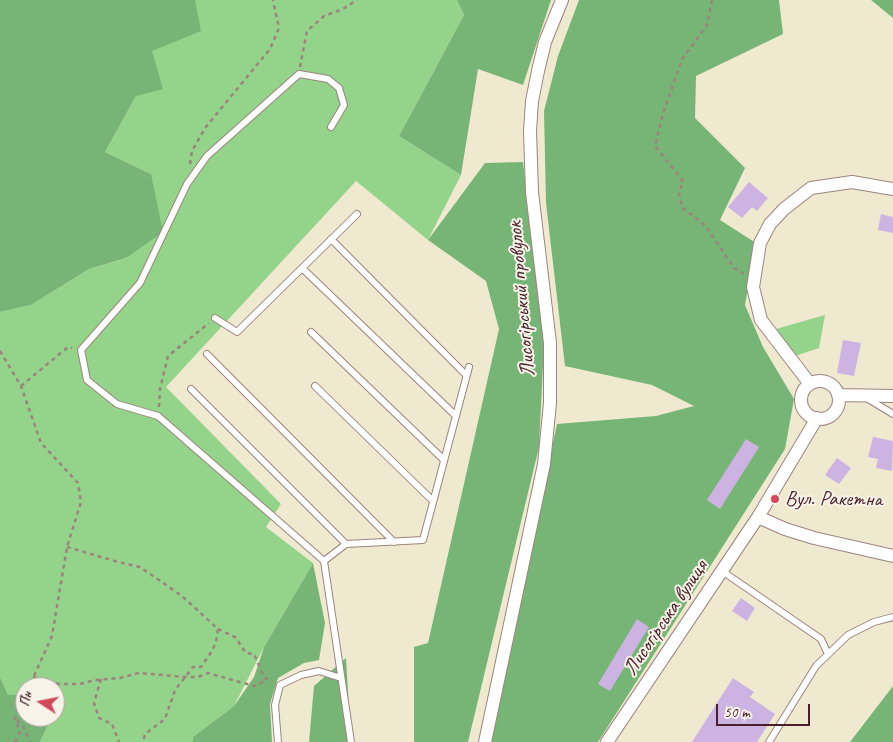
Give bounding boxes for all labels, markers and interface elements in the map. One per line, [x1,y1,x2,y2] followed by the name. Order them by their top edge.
[503,220,541,378] street label: Лисогірський провулок
[785,486,882,512] place label: Вул. Ракетна
[769,493,781,505] marker: Вул. Ракетна
[618,556,714,680] street label: Лисогірська вулиця
[15,677,65,727] north arrow
[16,690,36,708] text: Пн
[718,694,812,726] scale bar
[724,703,750,722] text: 50 m

